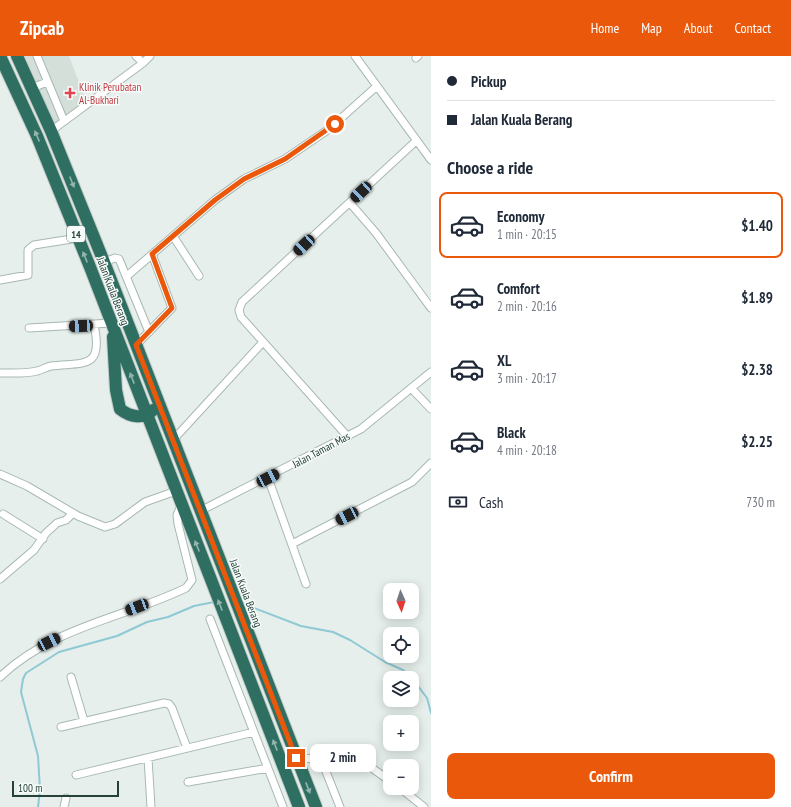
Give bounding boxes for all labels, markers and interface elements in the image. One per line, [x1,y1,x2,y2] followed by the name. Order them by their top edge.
[20,16,64,40] text: Zipcab
[591,19,619,37] text: Home
[641,19,662,37] text: Map
[684,19,713,37] text: About
[735,19,771,37] text: Contact
[471,72,506,91] text: Pickup
[79,80,141,107] place label: Klinik Perubatan Al-Bukhari
[64,87,76,99] marker: Klinik Perubatan Al-Bukhari
[471,110,572,129] text: Jalan Kuala Berang
[326,115,344,133] route start
[33,130,39,142] one-way arrow
[447,156,533,179] text: Choose a ride
[69,176,75,188] one-way arrow
[348,179,374,205] car
[449,207,485,243] icon: car
[497,207,545,226] text: Economy
[741,216,773,235] text: $1.40
[67,226,85,242] road number: 14
[497,226,557,243] text: 1 min · 20:15
[291,232,317,258] car
[82,250,88,262] one-way arrow
[93,254,132,327] street label: Jalan Kuala Berang
[449,279,485,315] icon: car
[497,279,540,298] text: Comfort
[741,288,773,307] text: $1.89
[497,298,557,315] text: 2 min · 20:16
[69,319,93,333] car
[449,351,485,387] icon: car
[497,351,511,370] text: XL
[741,360,773,379] text: $2.38
[497,370,557,387] text: 3 min · 20:17
[129,372,135,384] one-way arrow
[449,423,485,459] icon: car
[497,423,526,442] text: Black
[289,429,352,471] street label: Jalan Taman Mas
[741,432,773,451] text: $2.25
[497,442,557,459] text: 4 min · 20:18
[255,467,281,489] car
[447,491,469,513] icon: cash
[479,493,503,512] text: Cash
[746,494,775,511] text: 730 m
[334,505,360,527] car
[193,540,199,552] one-way arrow
[226,556,265,629] street label: Jalan Kuala Berang
[383,583,419,619] north arrow
[383,583,419,795] map controls
[124,597,150,617] car
[217,599,223,610] one-way arrow
[383,627,419,663] button: locate
[36,631,62,653] car
[383,671,419,707] button: layers
[383,715,419,751] button: +
[271,738,277,750] one-way arrow
[310,744,376,772] callout: 2 min
[287,749,305,767] route end
[330,749,356,766] text: 2 min
[447,753,775,799] button: Confirm
[383,759,419,795] button: −
[12,779,119,798] scale bar
[18,781,42,795] text: 100 m
[306,783,312,795] one-way arrow

